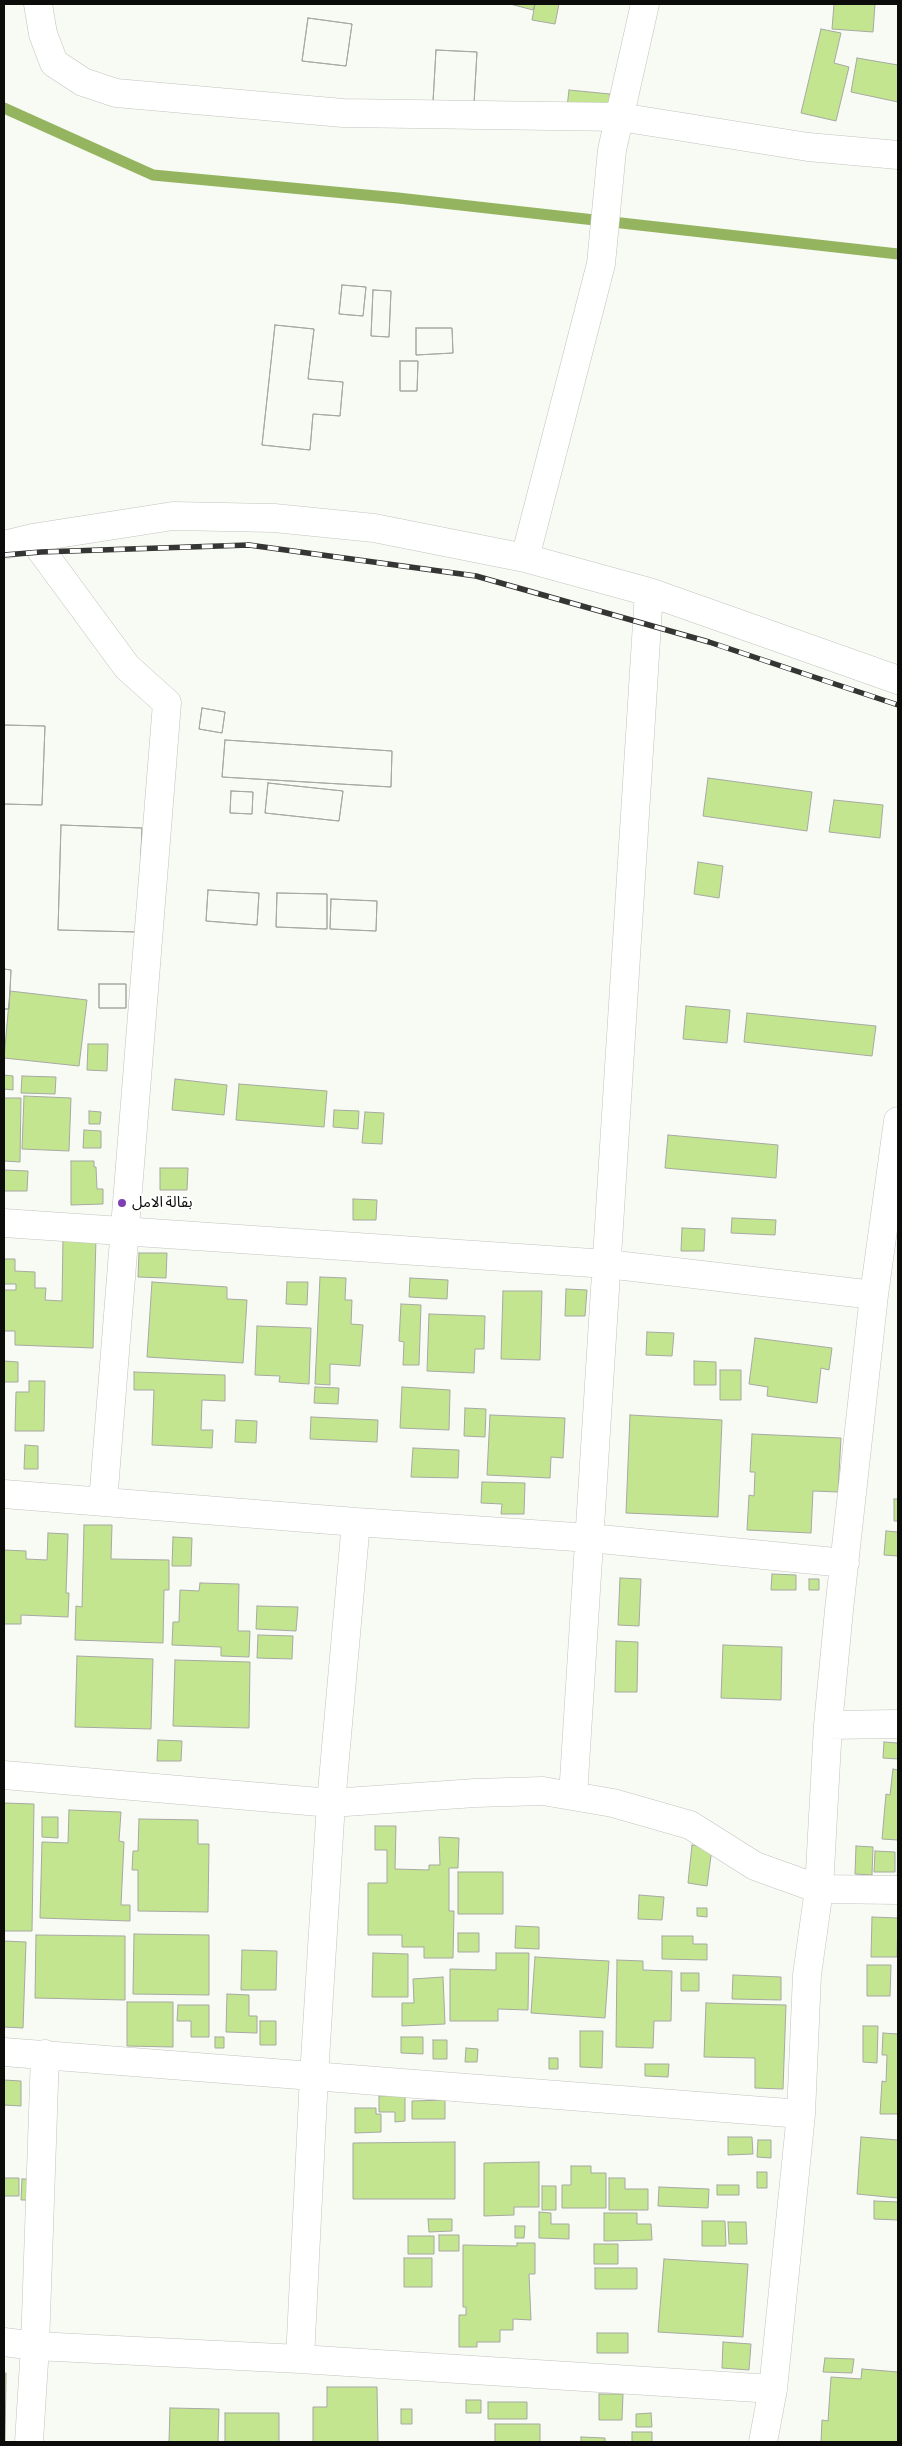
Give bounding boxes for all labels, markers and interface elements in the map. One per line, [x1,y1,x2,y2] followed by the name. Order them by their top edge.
[132,1194,193,1212] place label: بقالة الامل
[116,1197,128,1209] marker: بقالة الامل

